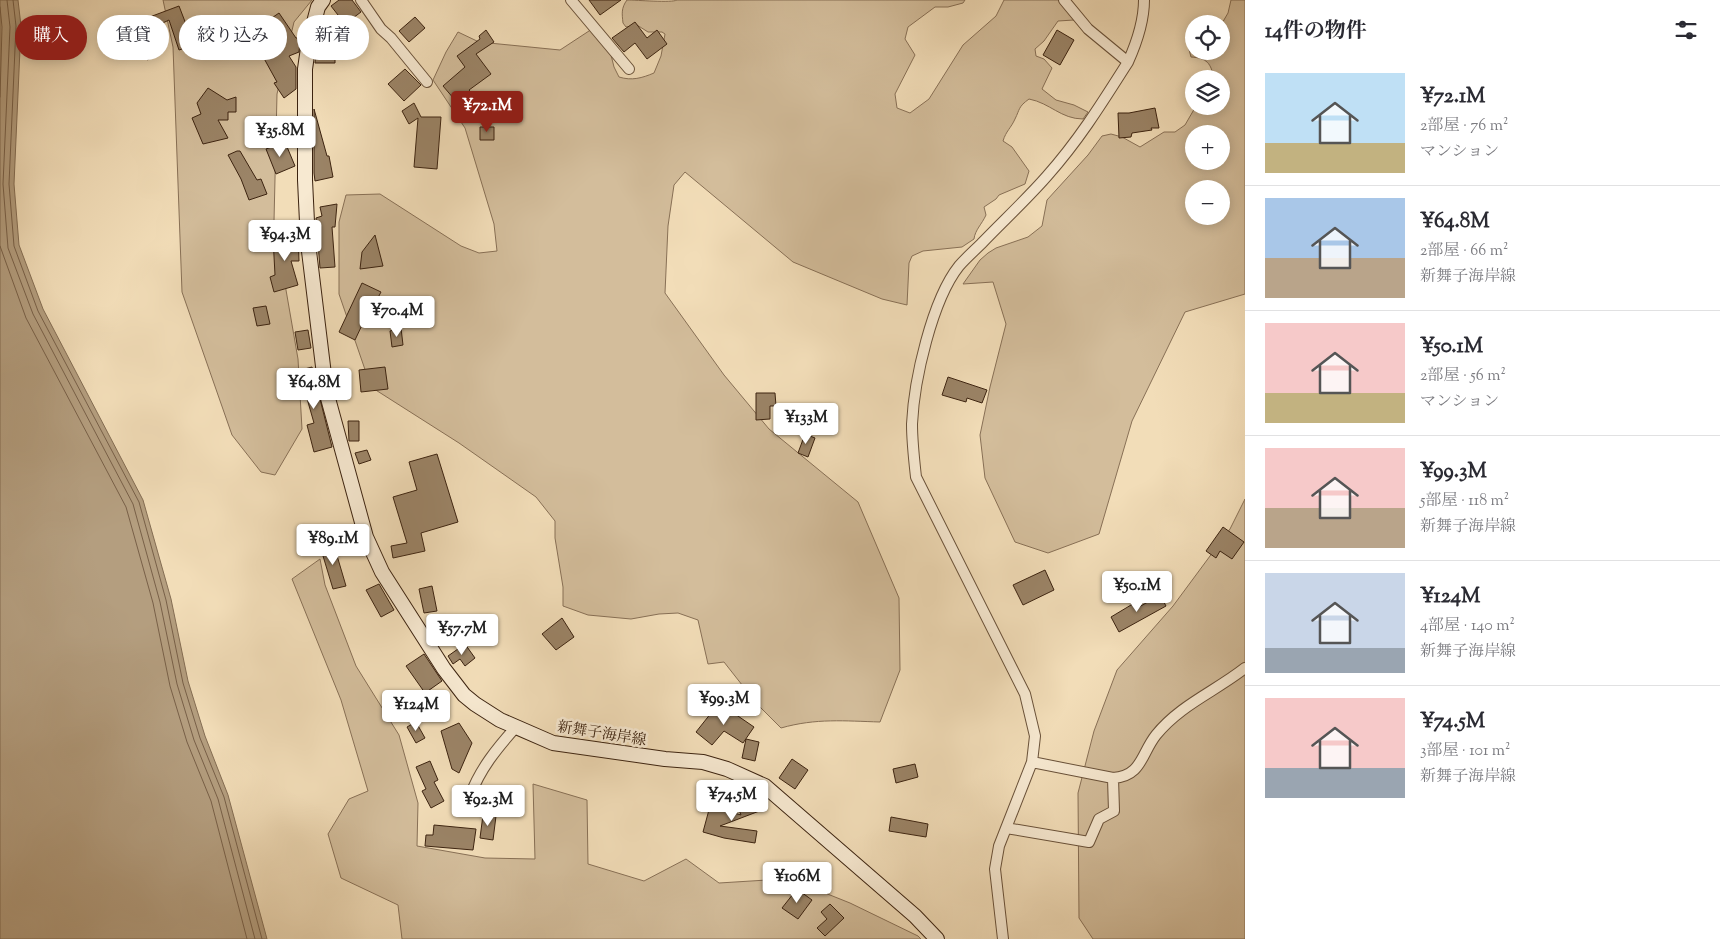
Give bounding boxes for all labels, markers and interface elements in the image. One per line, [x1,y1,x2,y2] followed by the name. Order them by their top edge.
[15,15,87,60] chip: 購入
[97,15,169,60] chip: 賃貸
[179,15,287,60] chip: 絞り込み
[297,15,369,60] chip: 新着
[1185,15,1230,225] map controls
[1185,15,1230,60] button: locate
[1672,16,1700,44] icon: filters
[1265,17,1367,47] text: 14件の物件
[1185,70,1230,115] button: layers
[1420,82,1485,112] text: ¥72.1M
[446,90,528,133] pin: ¥72.1M
[1305,93,1365,153] icon: home
[462,95,512,118] text: ¥72.1M
[1420,115,1508,138] text: 2部屋 · 76 m²
[239,116,321,158] pin: ¥35.8M
[256,120,304,143] text: ¥35.8M
[1185,125,1230,170] button: +
[1420,141,1499,164] text: マンション
[1185,180,1230,225] button: −
[1420,207,1489,237] text: ¥64.8M
[1305,218,1365,278] icon: home
[244,220,326,262] pin: ¥94.3M
[259,224,311,247] text: ¥94.3M
[1420,240,1508,263] text: 2部屋 · 66 m²
[1420,266,1516,289] text: 新舞子海岸線
[356,296,438,338] pin: ¥70.4M
[371,300,423,323] text: ¥70.4M
[1420,332,1483,362] text: ¥50.1M
[1305,343,1365,403] icon: home
[1420,365,1506,388] text: 2部屋 · 56 m²
[273,368,355,410] pin: ¥64.8M
[288,372,340,395] text: ¥64.8M
[1420,391,1499,414] text: マンション
[771,402,841,445] pin: ¥133M
[784,407,828,430] text: ¥133M
[1420,457,1487,487] text: ¥99.3M
[1305,468,1365,528] icon: home
[1420,490,1509,513] text: 5部屋 · 118 m²
[1420,516,1516,539] text: 新舞子海岸線
[292,524,374,566] pin: ¥89.1M
[307,528,359,551] text: ¥89.1M
[1096,570,1178,613] pin: ¥50.1M
[1113,575,1161,598] text: ¥50.1M
[1420,582,1480,612] text: ¥124M
[1305,593,1365,653] icon: home
[421,614,503,656] pin: ¥57.7M
[1420,615,1515,638] text: 4部屋 · 140 m²
[437,618,487,641] text: ¥57.7M
[1420,641,1516,664] text: 新舞子海岸線
[683,684,765,726] pin: ¥99.3M
[699,688,749,711] text: ¥99.3M
[381,690,451,732] pin: ¥124M
[393,694,439,717] text: ¥124M
[1420,707,1485,737] text: ¥74.5M
[556,717,648,752] street label: 新舞子海岸線
[1305,718,1365,778] icon: home
[1420,740,1510,763] text: 3部屋 · 101 m²
[1420,766,1516,789] text: 新舞子海岸線
[691,780,773,822] pin: ¥74.5M
[447,784,529,827] pin: ¥92.3M
[707,784,757,807] text: ¥74.5M
[463,789,513,812] text: ¥92.3M
[762,862,832,904] pin: ¥106M
[774,866,820,889] text: ¥106M

